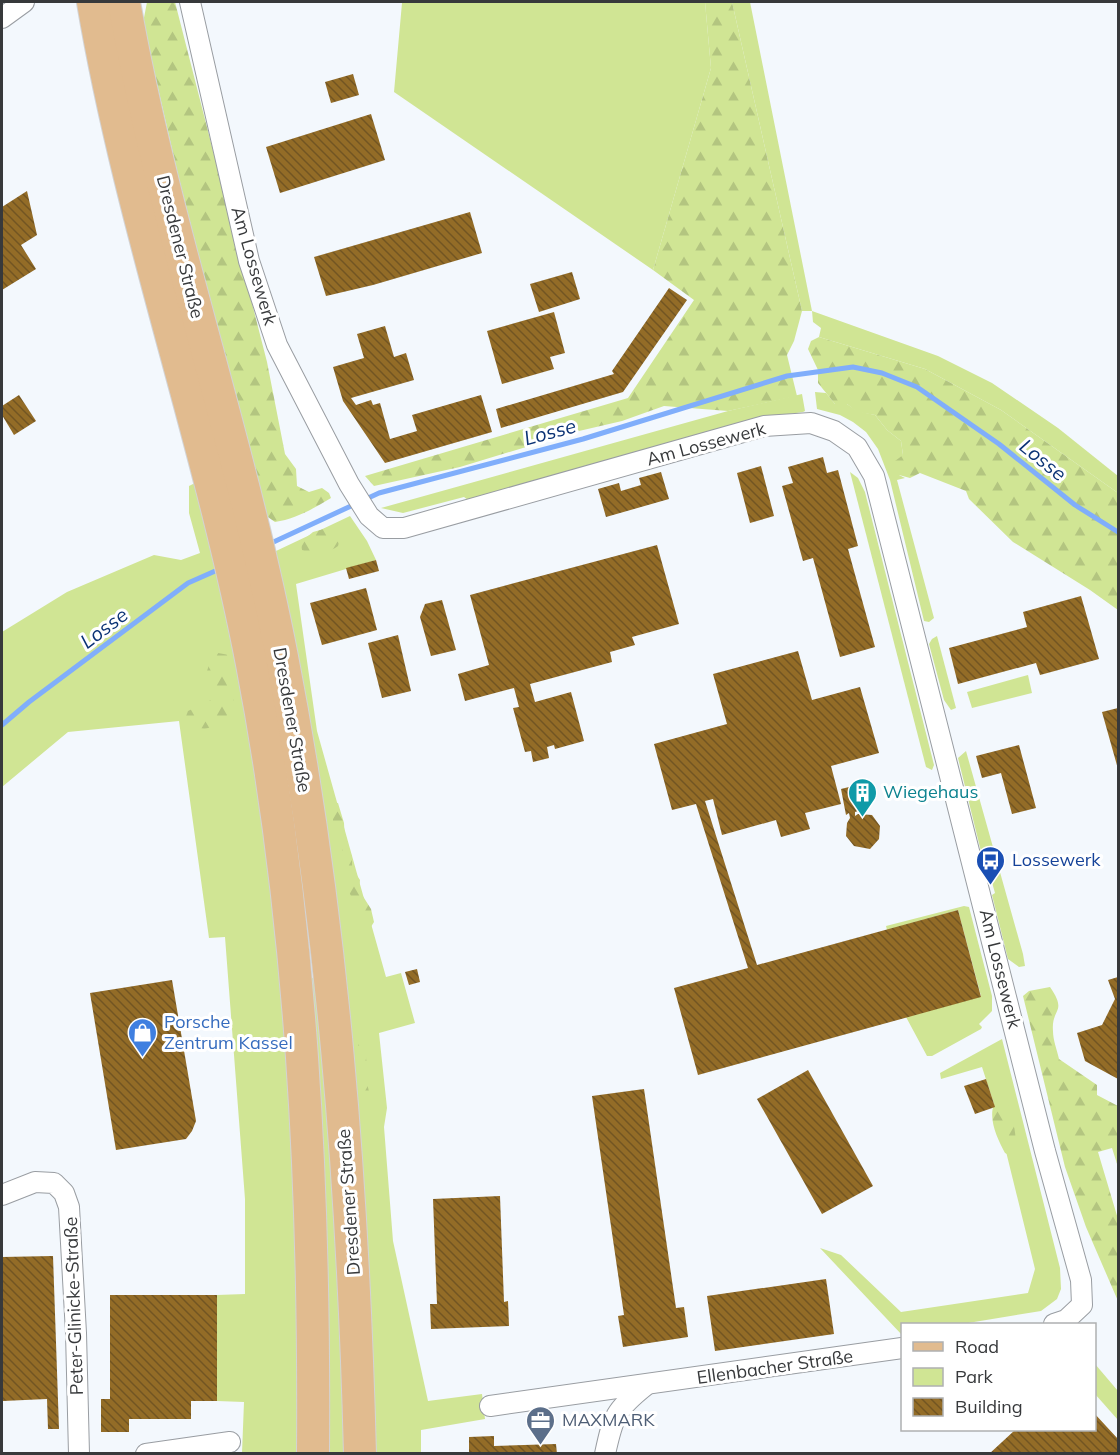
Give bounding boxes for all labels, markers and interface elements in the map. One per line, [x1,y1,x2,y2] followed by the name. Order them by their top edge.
[152,173,209,321] street label: Dresdener Straße
[227,204,283,329] street label: Am Lossewerk
[521,413,579,450] water label: Losse
[644,416,769,470] street label: Am Lossewerk
[1015,433,1072,486] water label: Losse
[75,602,132,654] water label: Losse
[268,646,317,794] street label: Dresdener Straße
[846,776,878,818] building icon: Wiegehaus
[883,780,978,803] place label: Wiegehaus
[975,844,1007,886] bus stop icon: Lossewerk
[1012,848,1101,871] place label: Lossewerk
[975,907,1027,1032] street label: Am Lossewerk
[164,1010,293,1054] place label: Porsche Zentrum Kassel
[127,1016,159,1058] shop icon: Porsche Zentrum Kassel
[332,1128,365,1276] street label: Dresdener Straße
[59,1216,88,1396] street label: Peter-Glinicke-Straße
[901,1323,1096,1431] legend
[955,1335,999,1358] text: Road
[695,1344,855,1389] street label: Ellenbacher Straße
[955,1365,994,1388] text: Park
[955,1395,1023,1418] text: Building
[525,1404,557,1446] office icon: MAXMARK
[562,1408,655,1431] place label: MAXMARK

